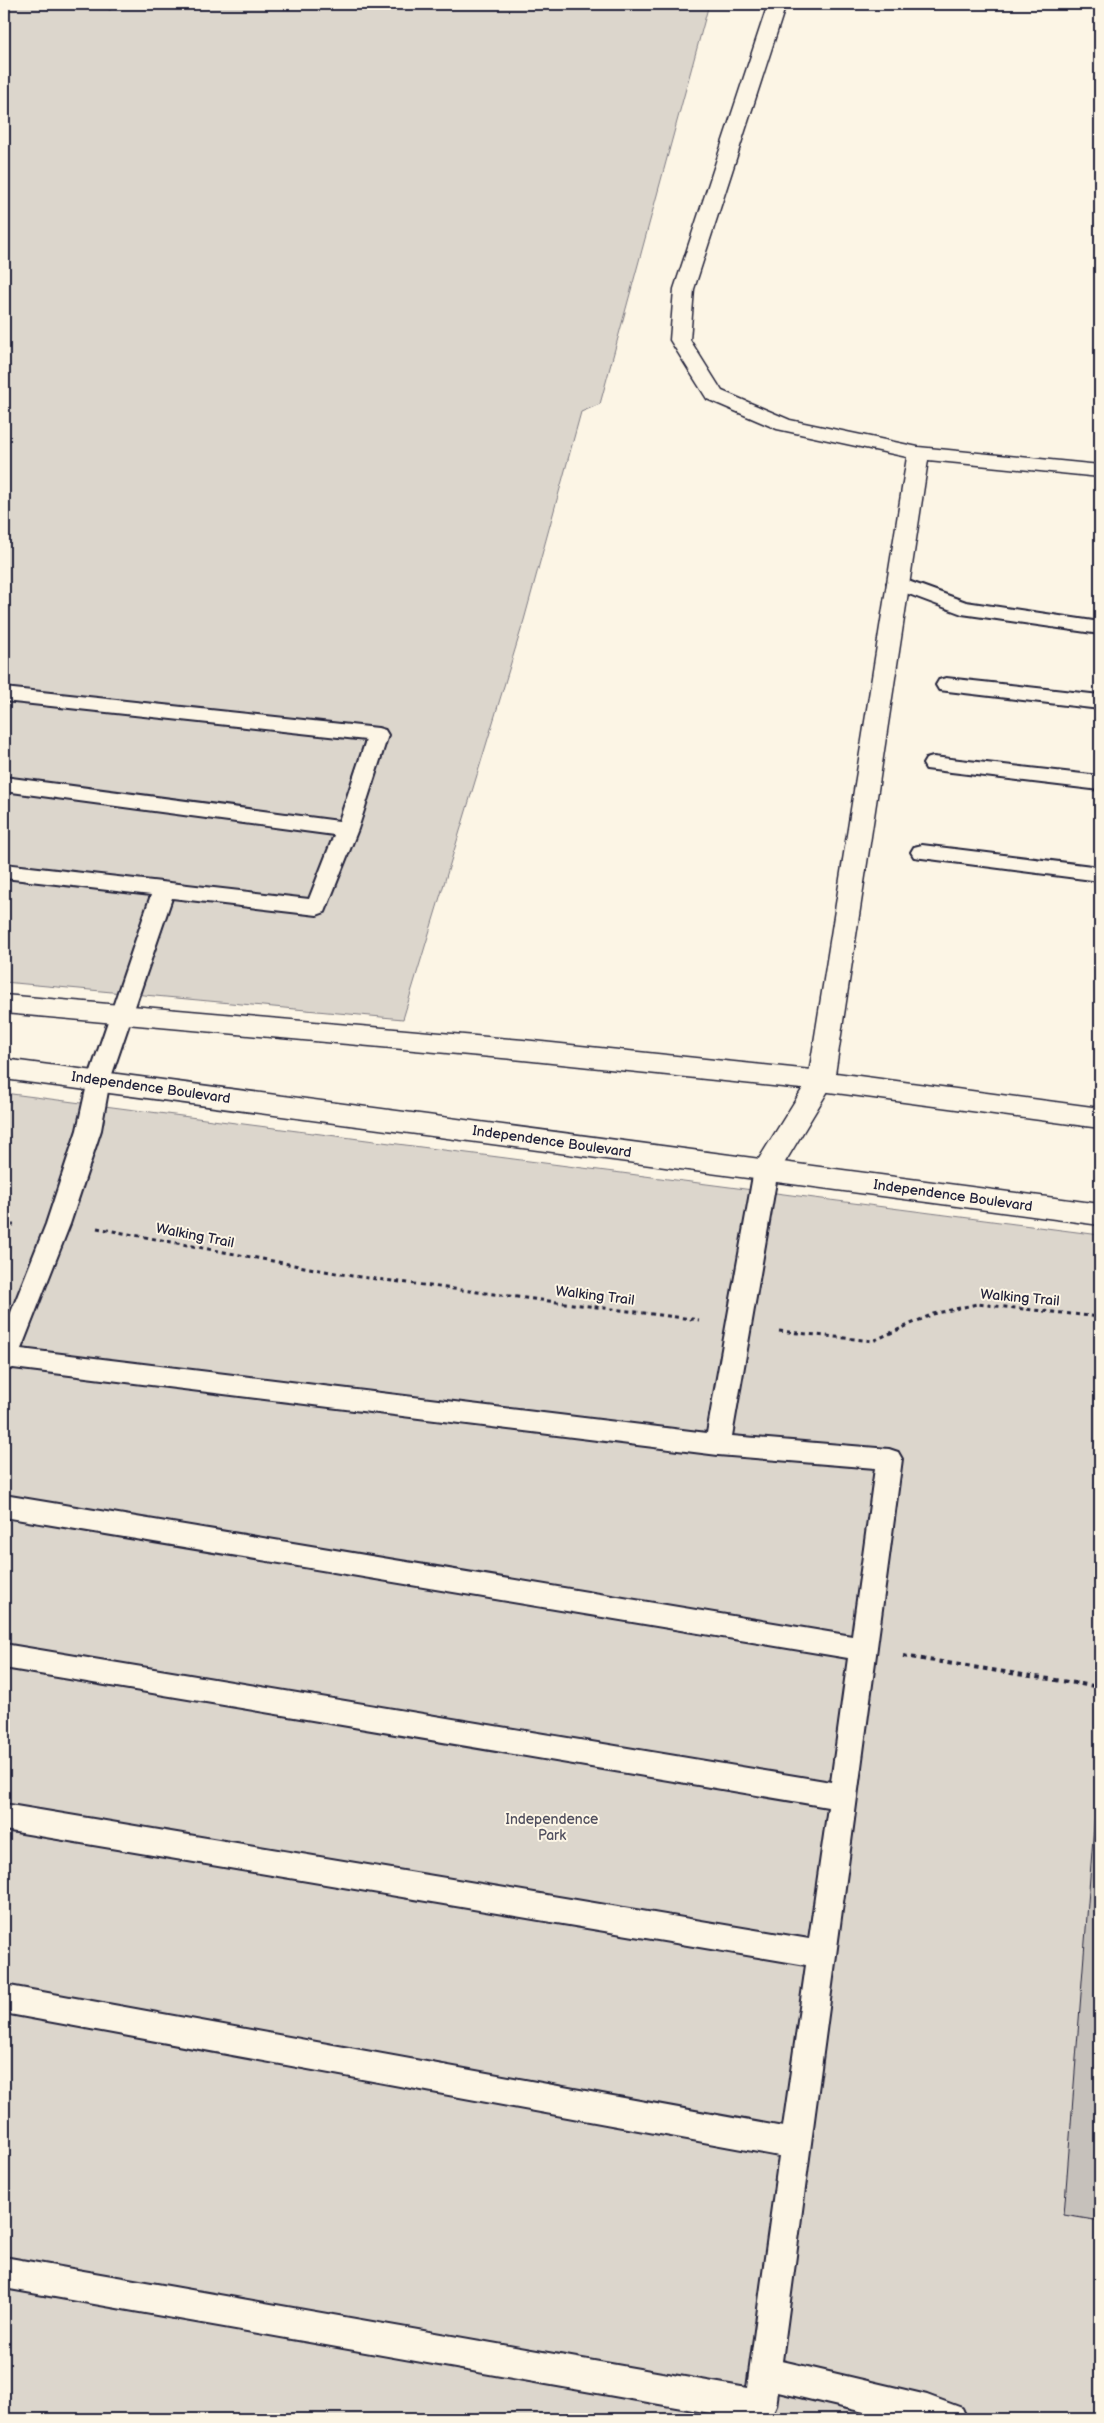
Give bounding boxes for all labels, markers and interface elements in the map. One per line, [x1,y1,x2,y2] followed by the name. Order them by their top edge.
[70,1068,232,1107] street label: Independence Boulevard
[471,1122,633,1161] street label: Independence Boulevard
[872,1176,1034,1215] street label: Independence Boulevard
[154,1220,235,1251] street label: Walking Trail
[555,1282,635,1309] street label: Walking Trail
[980,1286,1060,1309] street label: Walking Trail
[506,1811,598,1844] park label: Independence Park

